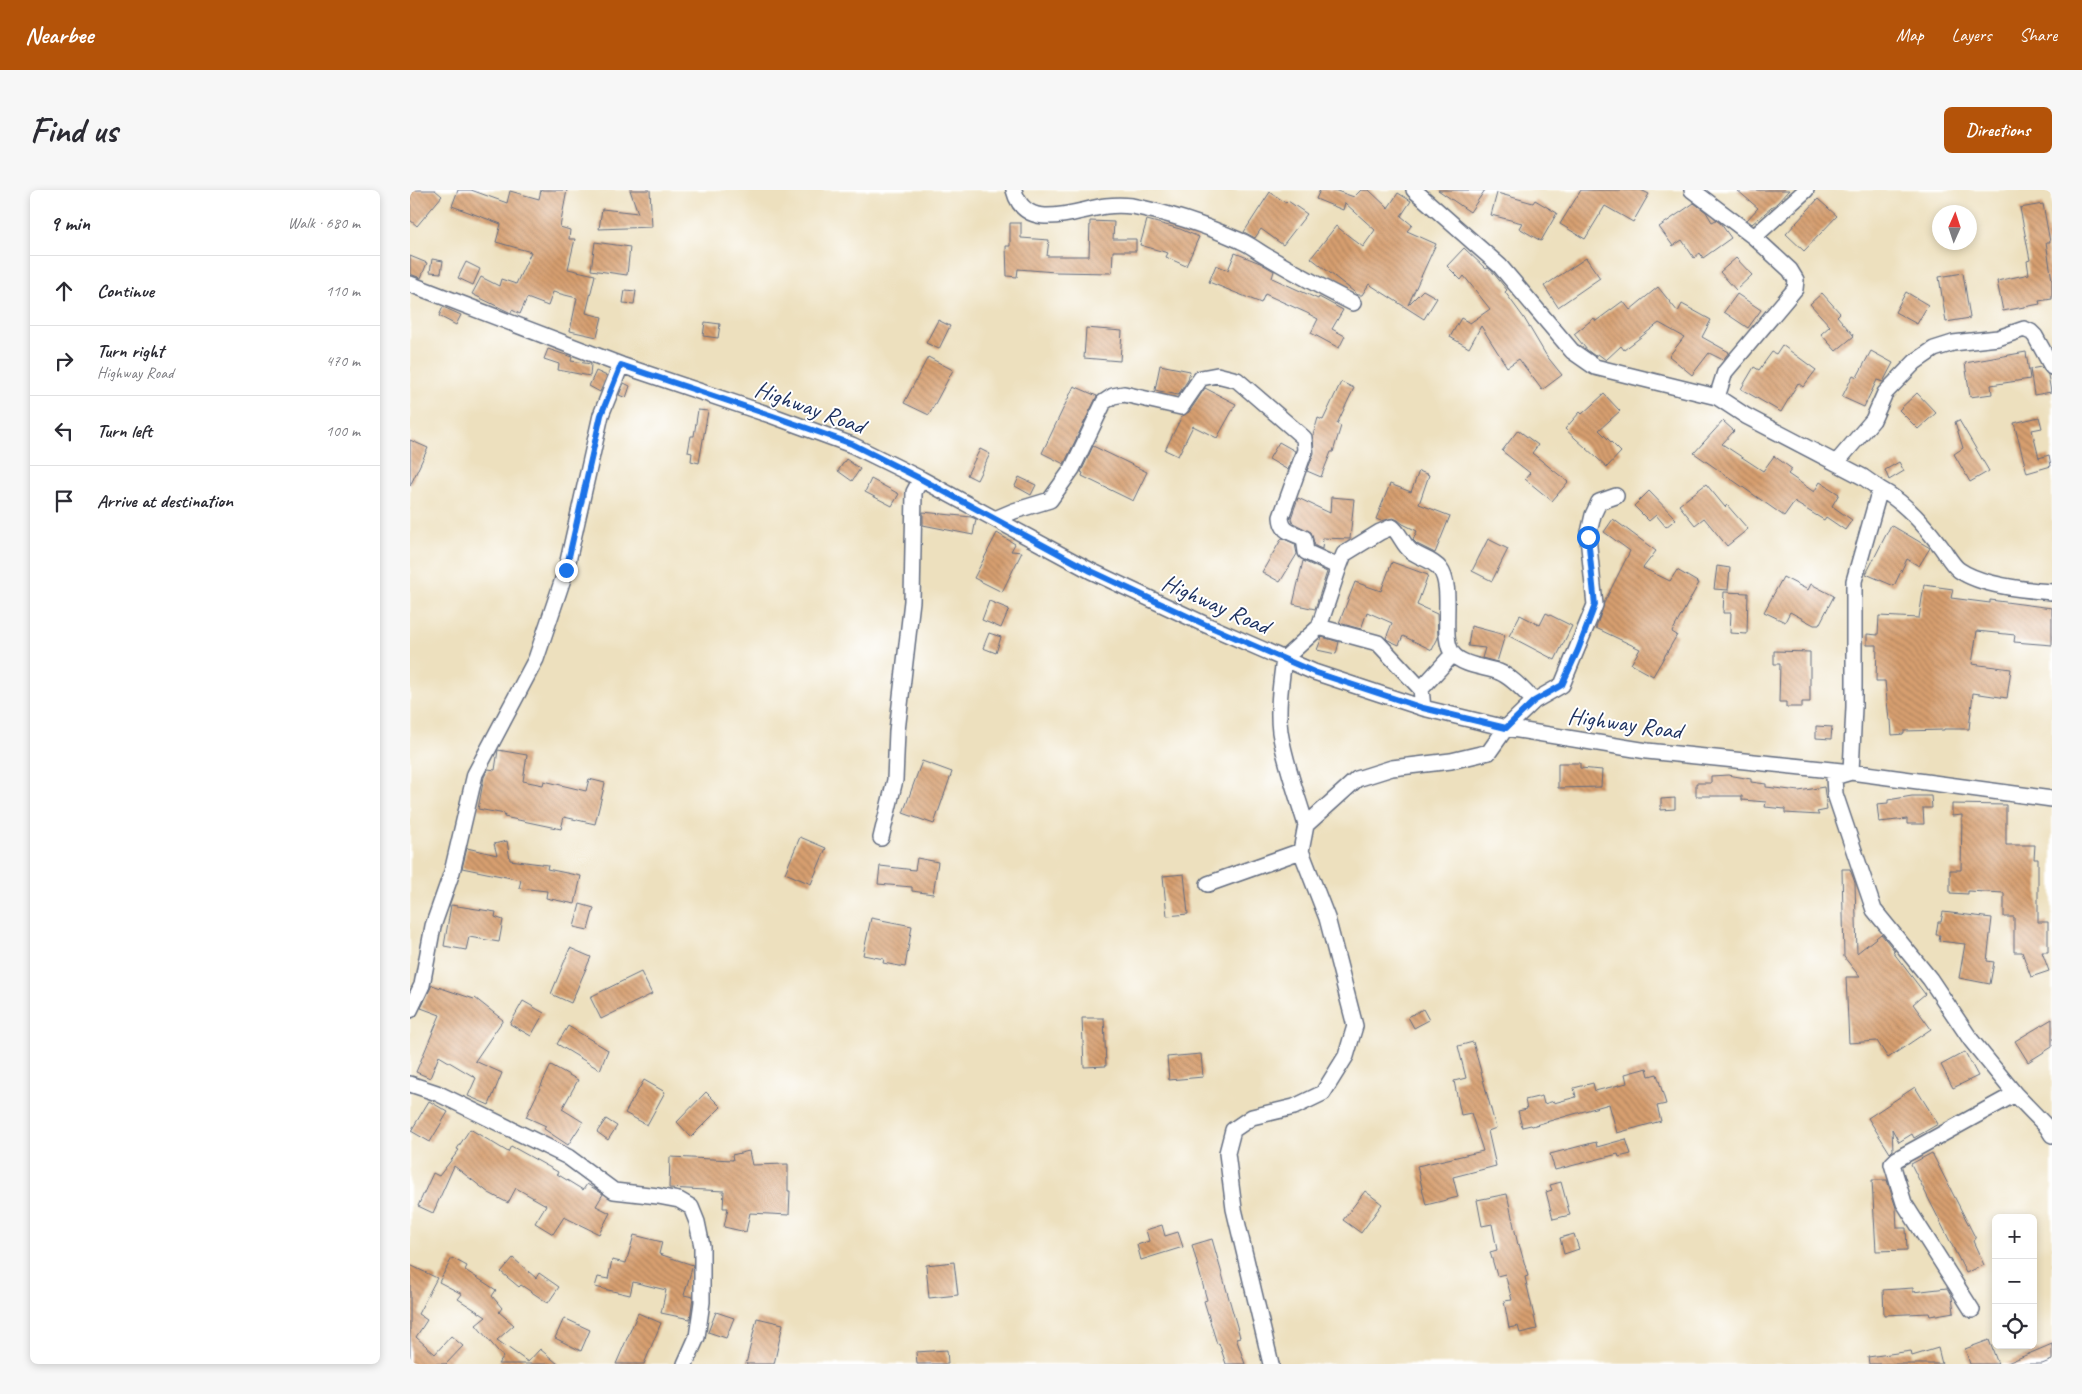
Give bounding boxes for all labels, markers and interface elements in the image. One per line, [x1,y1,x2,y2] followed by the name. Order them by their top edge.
[25,20,93,50] text: Nearbee
[1896,24,1924,46] text: Map
[1952,24,1991,46] text: Layers
[2019,24,2057,46] text: Share
[1944,107,2052,153] button: Directions
[30,108,117,153] text: Find us
[1932,205,1977,250] north arrow
[50,210,90,236] text: 9 min
[288,213,360,233] text: Walk · 680 m
[50,277,78,305] icon: ahead
[97,279,154,303] text: Continue
[326,281,360,301] text: 110 m
[97,339,164,363] text: Turn right
[50,347,78,375] icon: right
[326,351,360,371] text: 470 m
[97,363,173,383] text: Highway Road
[751,373,872,442] street label: Highway Road
[50,417,78,445] icon: left
[97,419,152,443] text: Turn left
[326,421,360,441] text: 100 m
[50,487,78,515] icon: arrive
[97,489,233,513] text: Arrive at destination
[1577,526,1600,549] route start
[555,559,578,582] route end
[1157,567,1278,642] street label: Highway Road
[1566,700,1687,746] street label: Highway Road
[1992,1214,2037,1349] map controls
[1992,1214,2037,1259] button: +
[1992,1259,2037,1304] button: −
[1992,1304,2037,1349] button: locate

